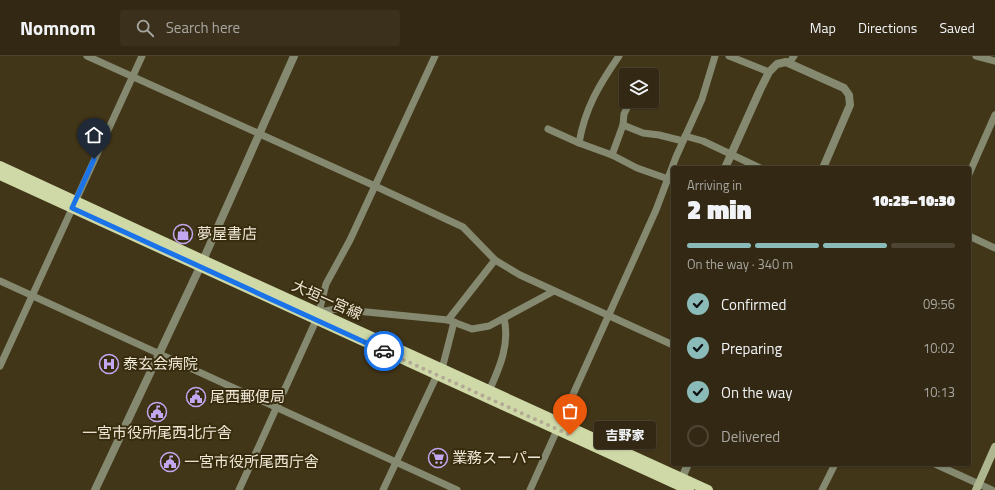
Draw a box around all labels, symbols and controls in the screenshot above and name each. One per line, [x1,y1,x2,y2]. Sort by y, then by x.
search box [120,10,400,46]
text: Nomnom [20,13,96,42]
text: Search here [166,16,240,39]
icon: search [134,17,156,39]
text: Map [810,17,836,38]
text: Directions [858,17,917,38]
text: Saved [939,17,975,38]
map controls [619,68,659,108]
button: layers [619,68,659,108]
pin [77,118,111,159]
icon: home [83,124,105,146]
text: Arriving in [687,175,742,195]
text: 10:25–10:30 [872,189,955,212]
text: 2 min [687,190,752,229]
place label: 夢屋書店 [197,222,257,245]
shop icon: 夢屋書店 [172,223,194,245]
text: On the way · 340 m [687,254,793,274]
street label: 大垣一宮線 [288,274,366,325]
icon: check [687,293,709,315]
text: Confirmed [721,293,786,316]
text: 09:56 [923,294,955,314]
courier [364,331,404,371]
icon: check [687,337,709,359]
text: Preparing [721,337,782,360]
text: 10:02 [923,338,955,358]
icon: car [373,340,395,362]
place label: 泰玄会病院 [123,352,198,375]
hospital icon: 泰玄会病院 [98,353,120,375]
icon: check [687,381,709,403]
text: On the way [721,381,793,404]
text: 10:13 [923,382,955,402]
place label: 尾西郵便局 [210,385,285,408]
public building icon: 尾西郵便局 [185,386,207,408]
pin [553,394,587,435]
icon: bag [559,400,581,422]
public building icon: 一宮市役所尾西北庁舎 [146,401,168,423]
place label: 一宮市役所尾西北庁舎 [82,421,232,444]
callout: 吉野家 [594,421,656,449]
text: 吉野家 [605,425,645,445]
text: Delivered [721,425,780,448]
place label: 業務スーパー [452,446,542,469]
supermarket icon: 業務スーパー [427,447,449,469]
place label: 一宮市役所尾西庁舎 [184,450,319,473]
public building icon: 一宮市役所尾西庁舎 [159,451,181,473]

